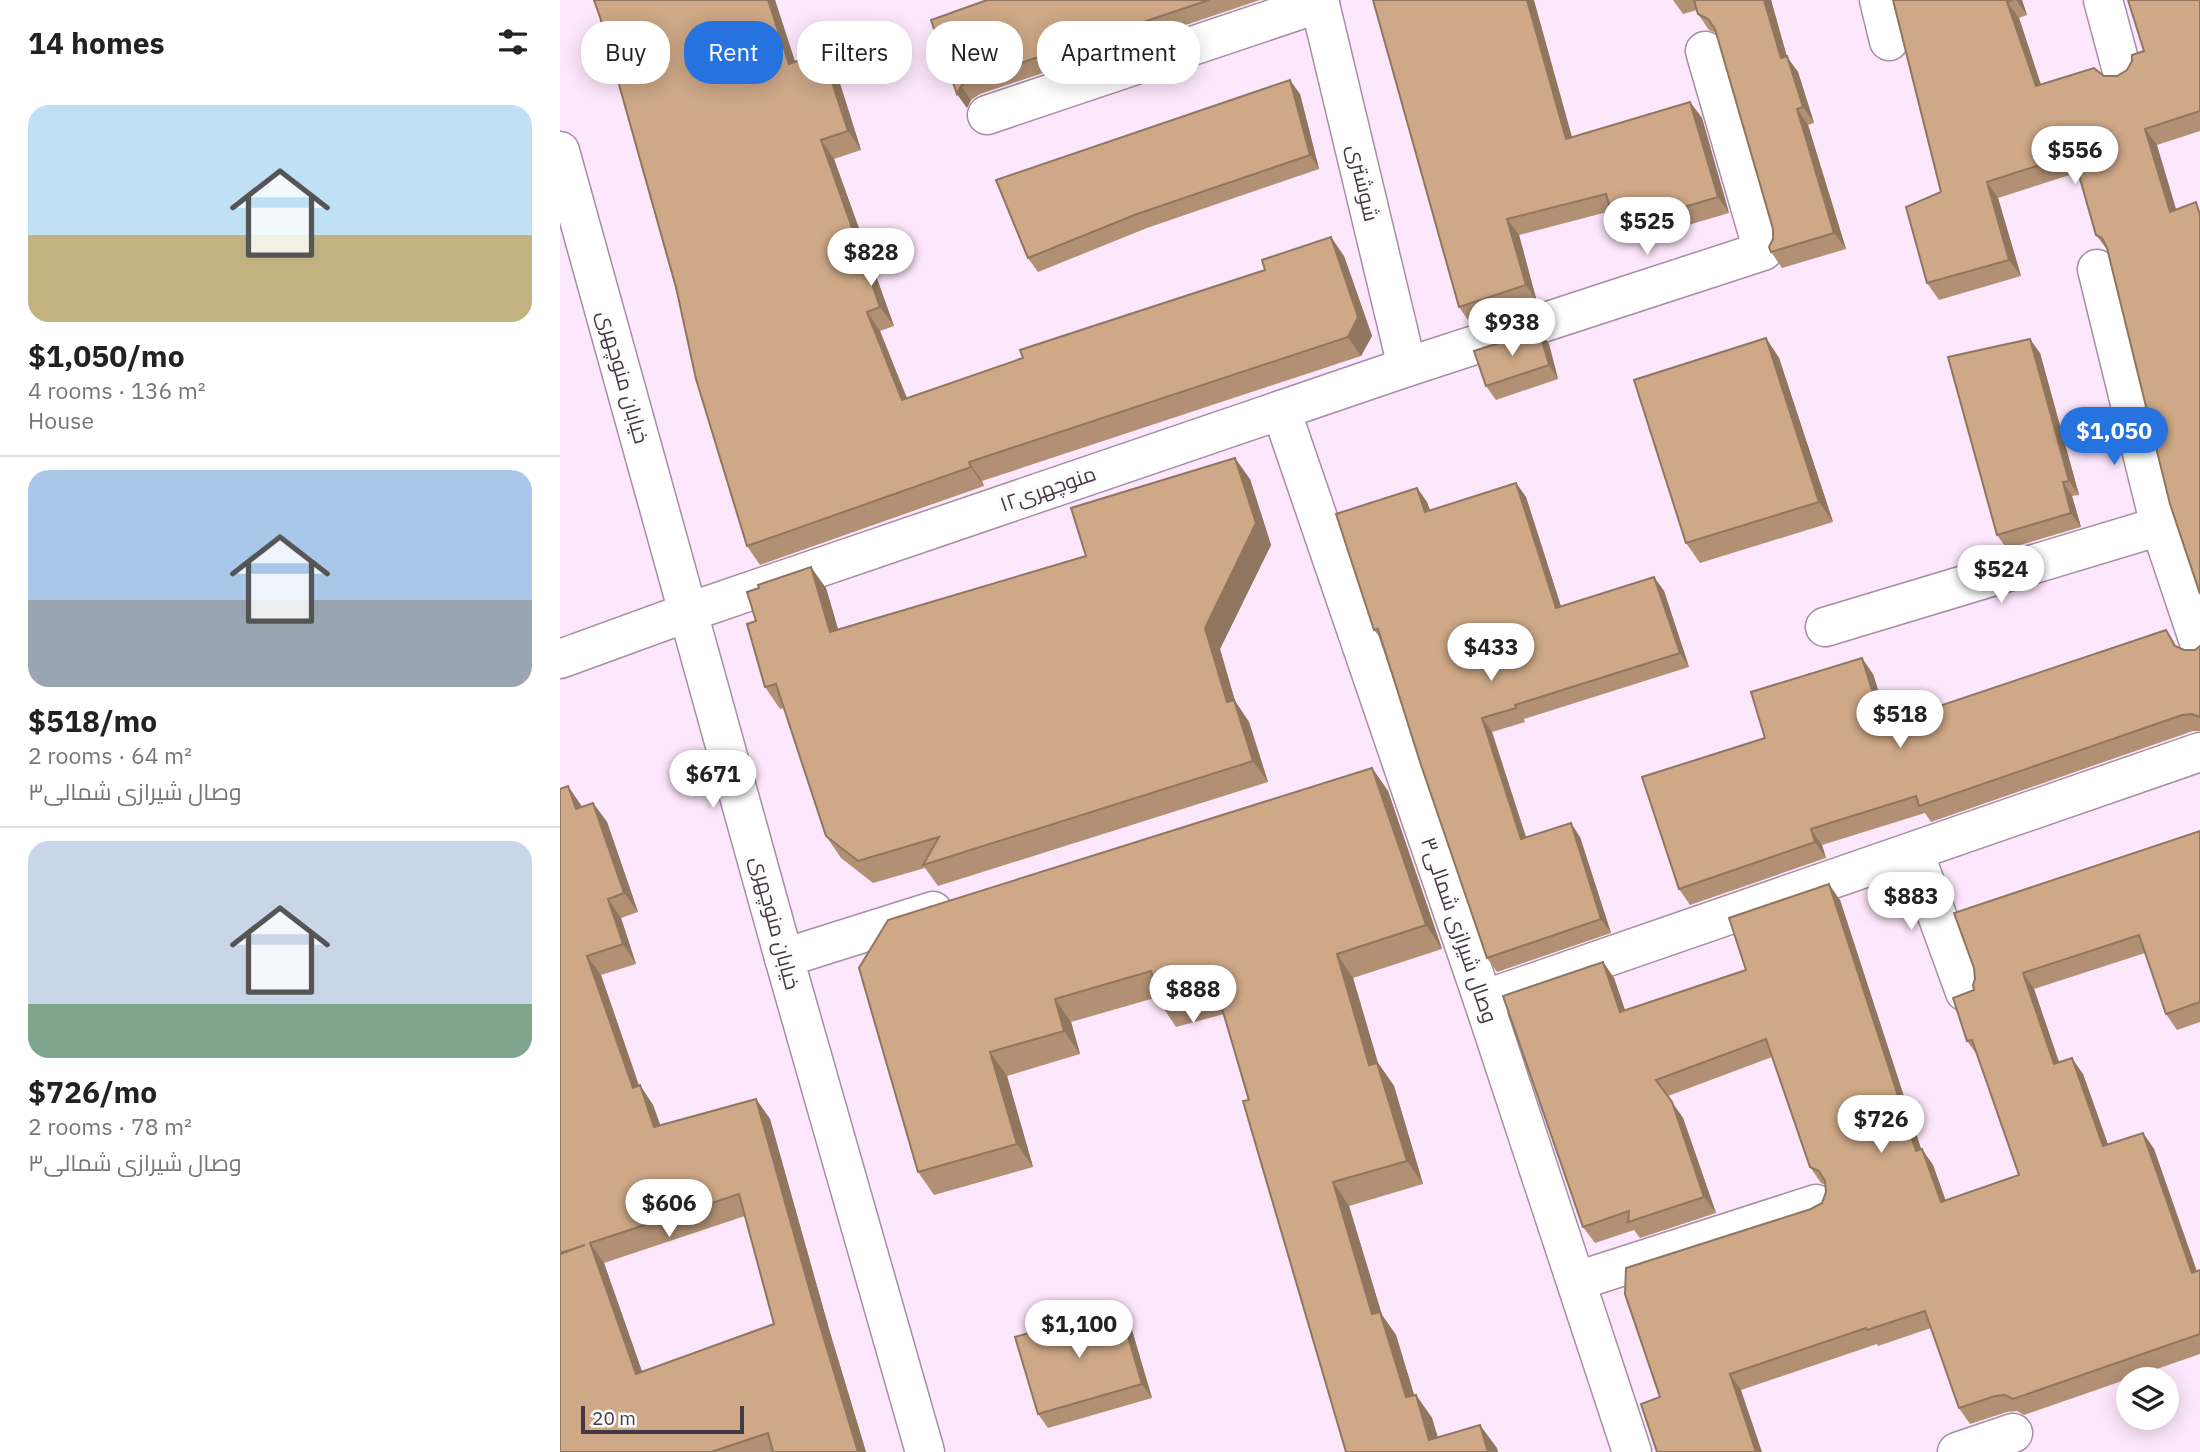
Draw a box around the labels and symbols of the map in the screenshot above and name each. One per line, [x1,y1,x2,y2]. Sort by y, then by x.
pin: $556 [2034,127,2116,186]
street label: شوشتری [1342,142,1386,224]
pin: $525 [1606,198,1688,257]
pin: $828 [830,229,912,288]
pin: $938 [1471,298,1553,358]
street label: خیابان منوچهری [591,307,656,447]
pin: $1,050 [2057,407,2171,467]
street label: منوچهری۱۲ [996,459,1100,519]
pin: $524 [1960,546,2042,605]
pin: $433 [1450,624,1532,683]
pin: $518 [1859,690,1941,750]
pin: $671 [672,750,754,810]
street label: وصال شیرازی شمالی۳ [1415,833,1505,1026]
street label: خیابان منوچهری [744,853,807,993]
pin: $883 [1870,872,1952,932]
pin: $888 [1152,965,1234,1025]
pin: $726 [1840,1096,1922,1155]
pin: $606 [628,1180,710,1239]
pin: $1,100 [1022,1300,1136,1360]
scale bar [581,1403,744,1435]

